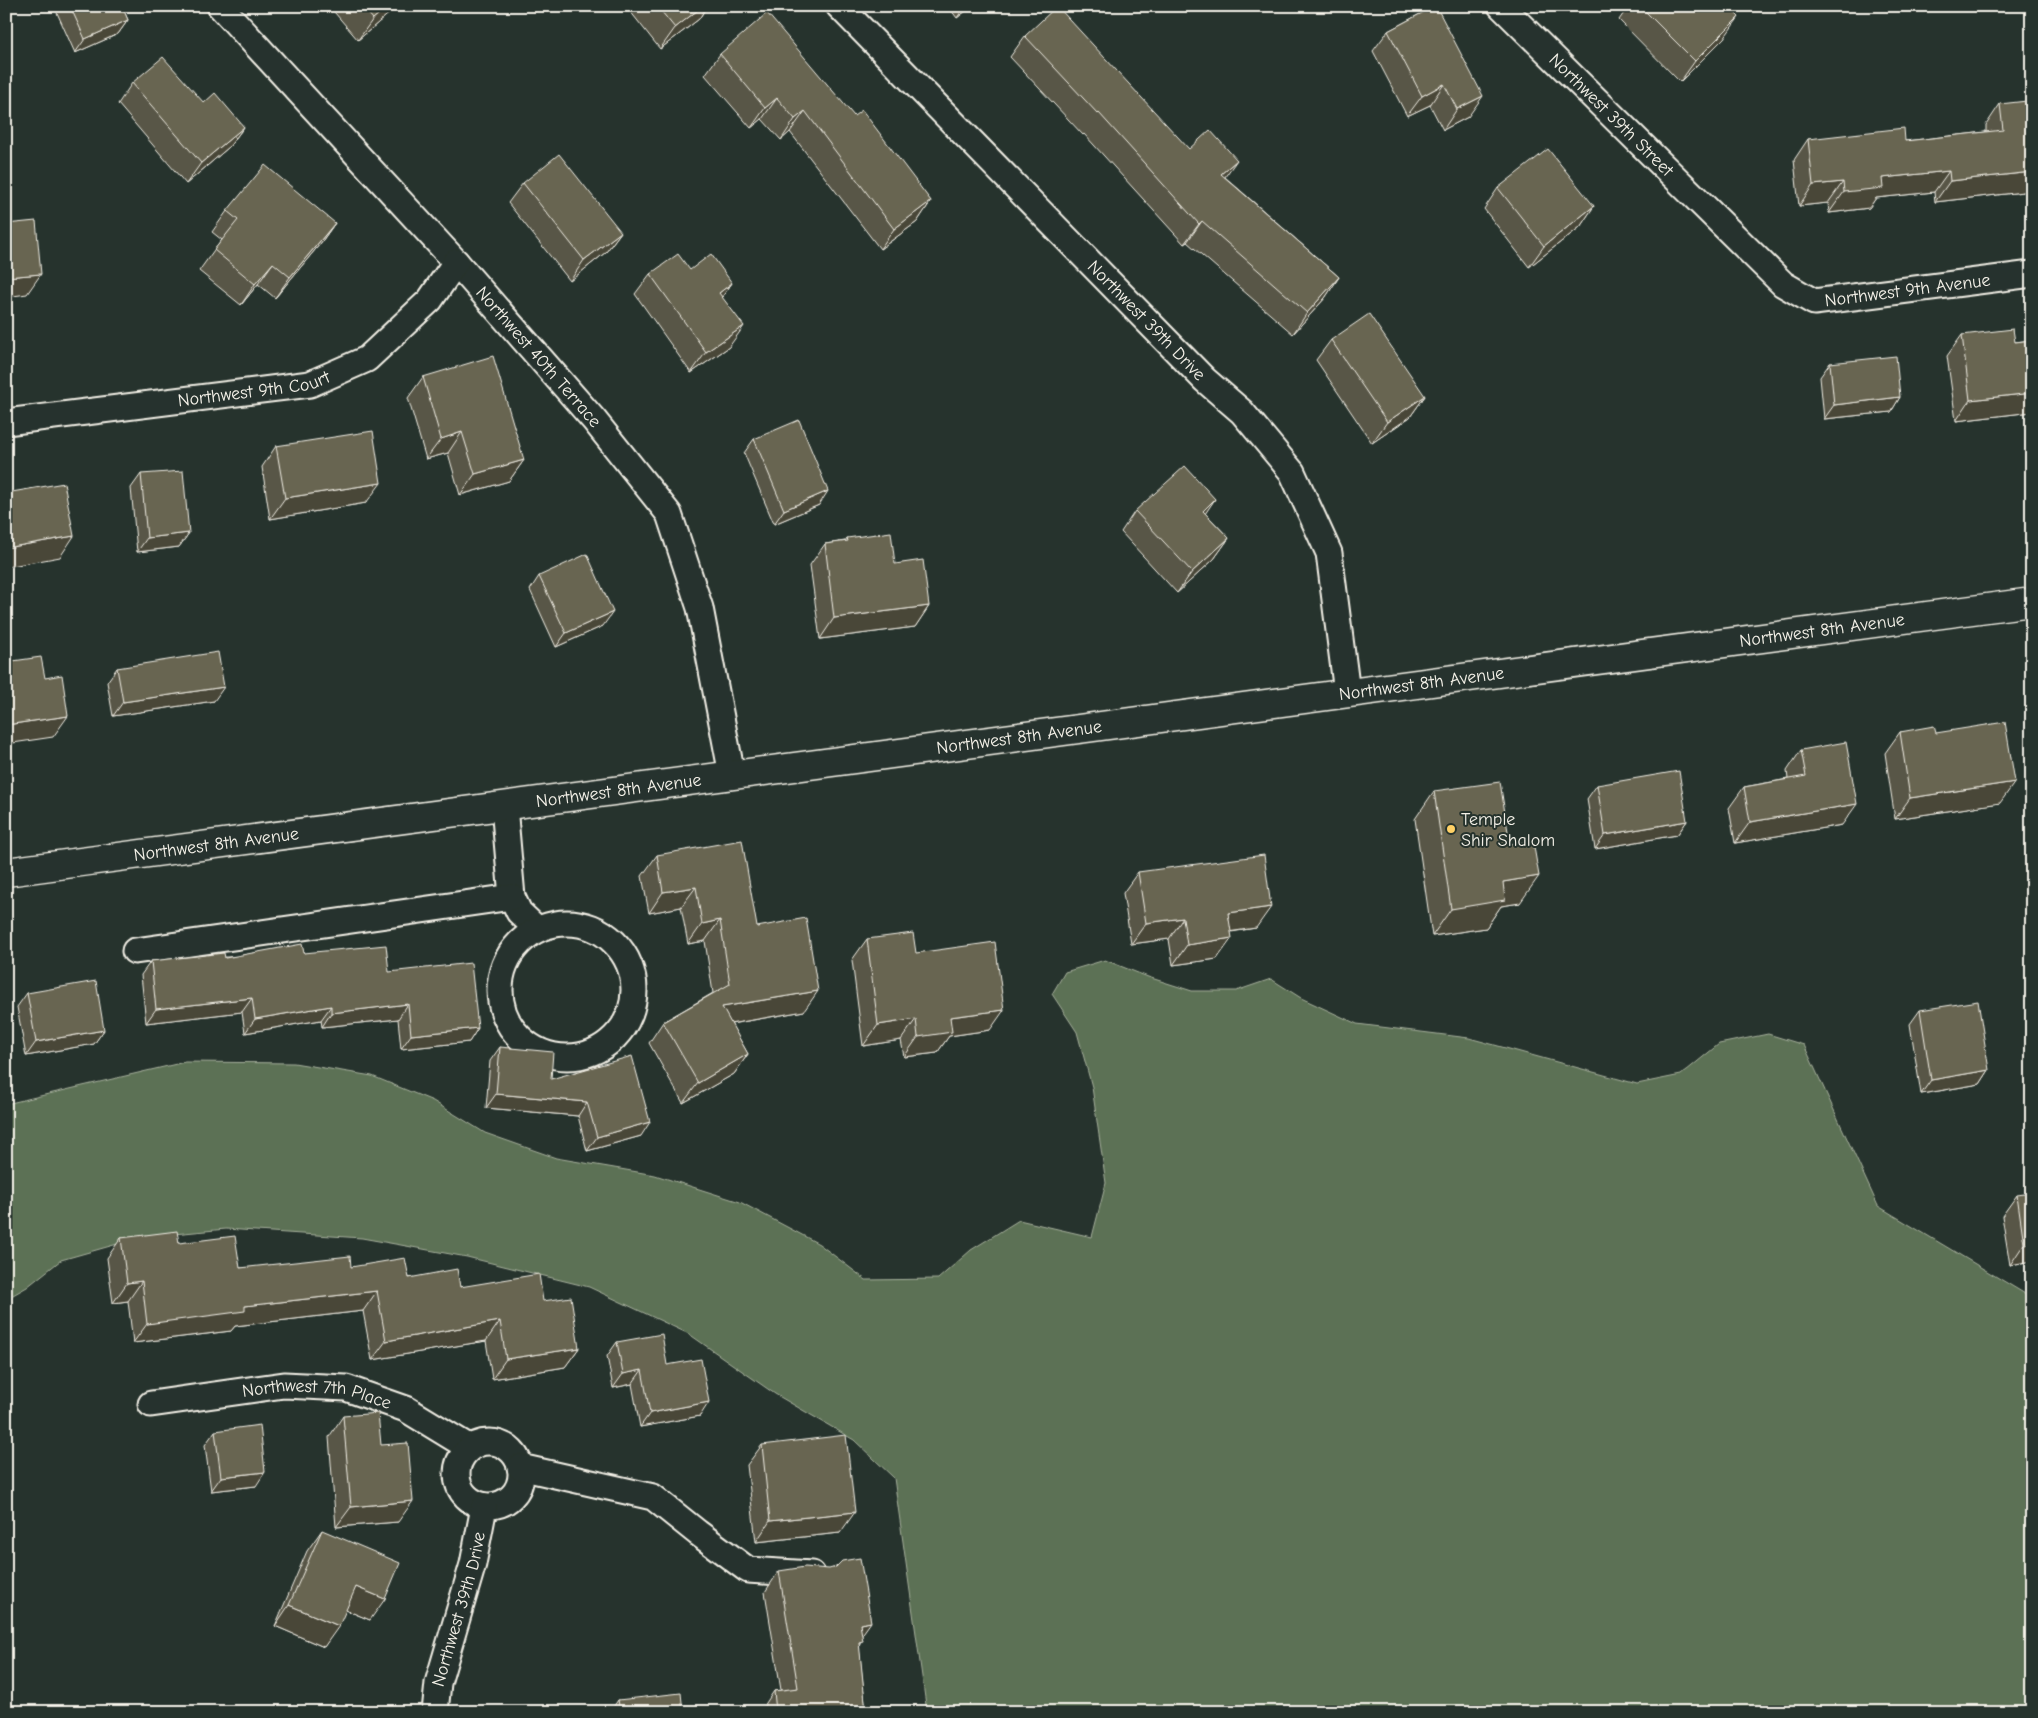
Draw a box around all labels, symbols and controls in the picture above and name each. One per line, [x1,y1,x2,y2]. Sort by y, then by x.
street label: Northwest 39th Street [1545,49,1679,181]
street label: Northwest 39th Drive [1083,256,1210,385]
street label: Northwest 9th Avenue [1823,269,1991,311]
street label: Northwest 40th Terrace [472,282,606,431]
street label: Northwest 9th Court [176,366,334,411]
street label: Northwest 8th Avenue [1738,609,1906,651]
street label: Northwest 8th Avenue [1338,662,1505,705]
street label: Northwest 8th Avenue [935,716,1103,758]
street label: Northwest 8th Avenue [535,769,702,812]
place label: Temple Shir Shalom [1461,809,1555,851]
street label: Northwest 8th Avenue [132,823,300,865]
marker: Temple Shir Shalom [1445,823,1457,835]
street label: Northwest 7th Place [241,1374,394,1414]
street label: Northwest 39th Drive [427,1530,490,1689]

